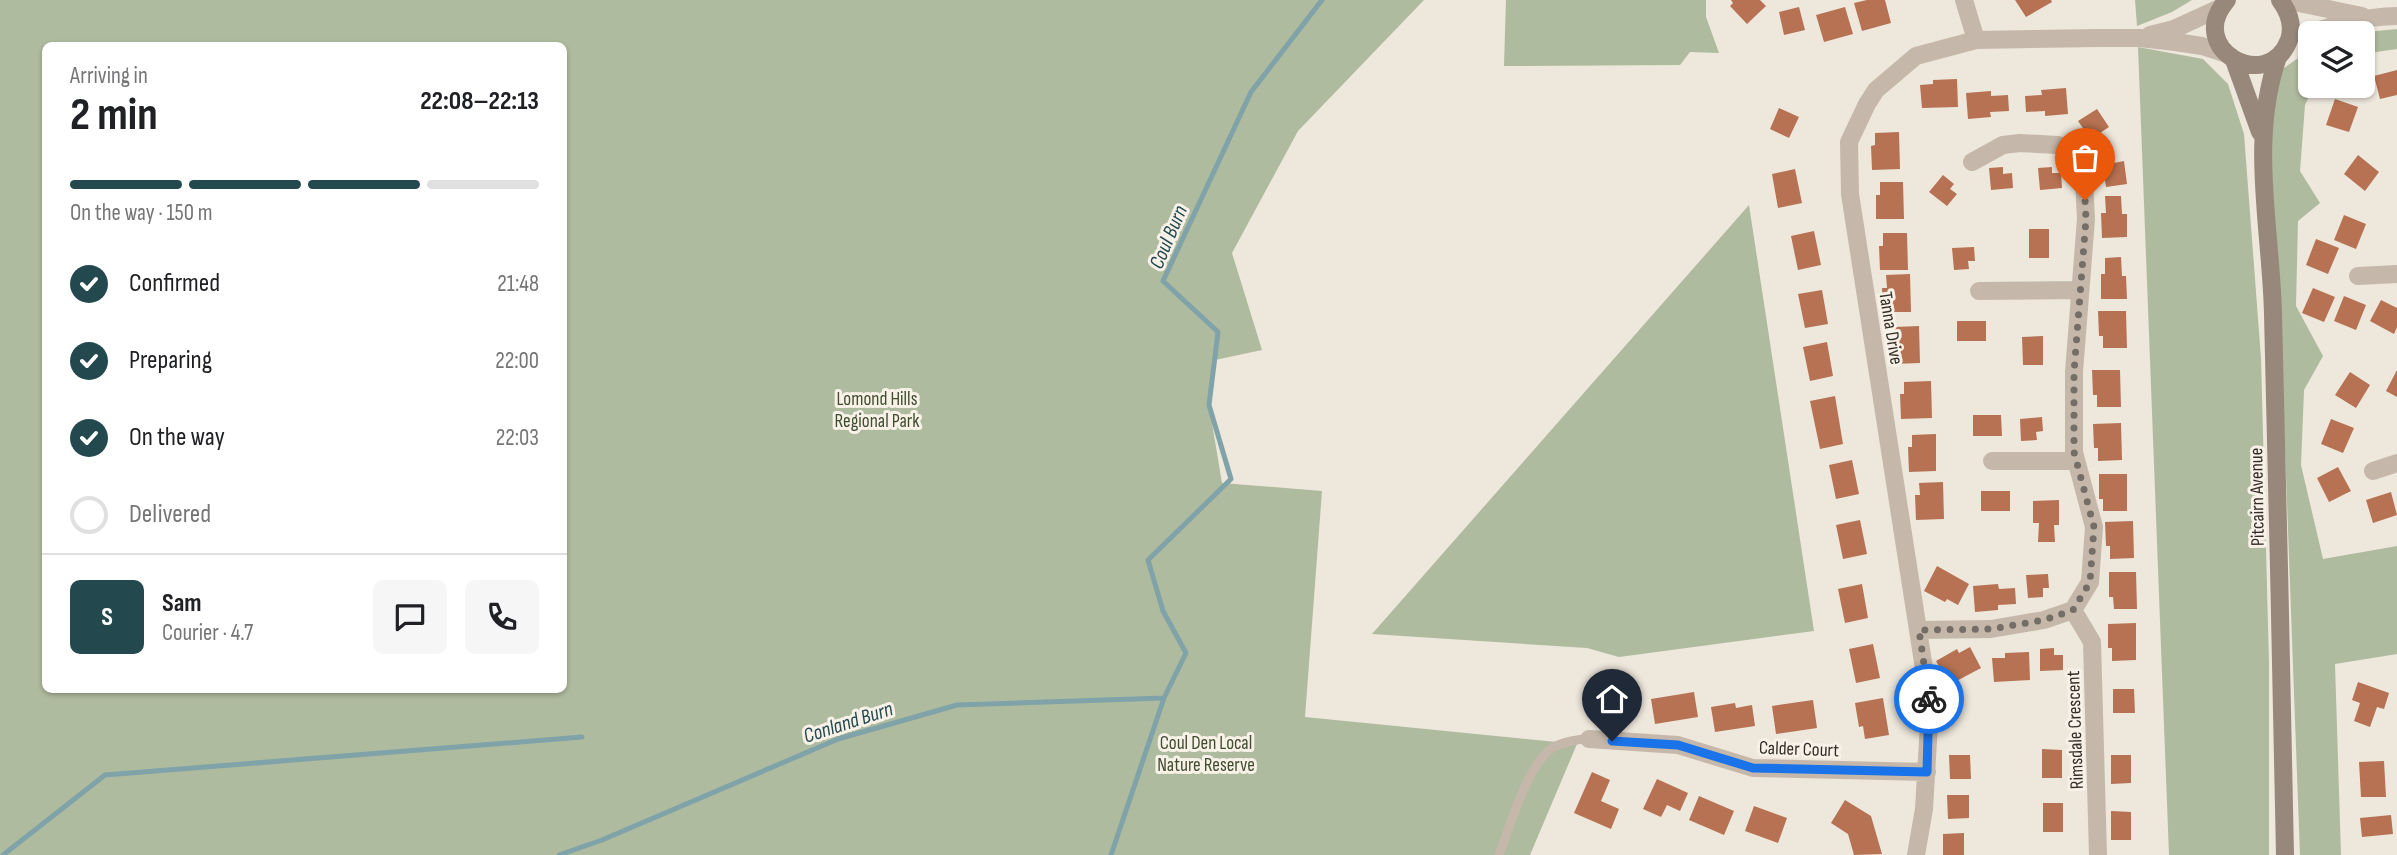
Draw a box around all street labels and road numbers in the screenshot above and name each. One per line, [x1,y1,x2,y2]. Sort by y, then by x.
street label: Tanna Drive [1873,290,1908,366]
street label: Pitcairn Avenue [2245,448,2270,546]
street label: Rimsdale Crescent [2062,670,2089,790]
street label: Calder Court [1759,737,1840,762]

